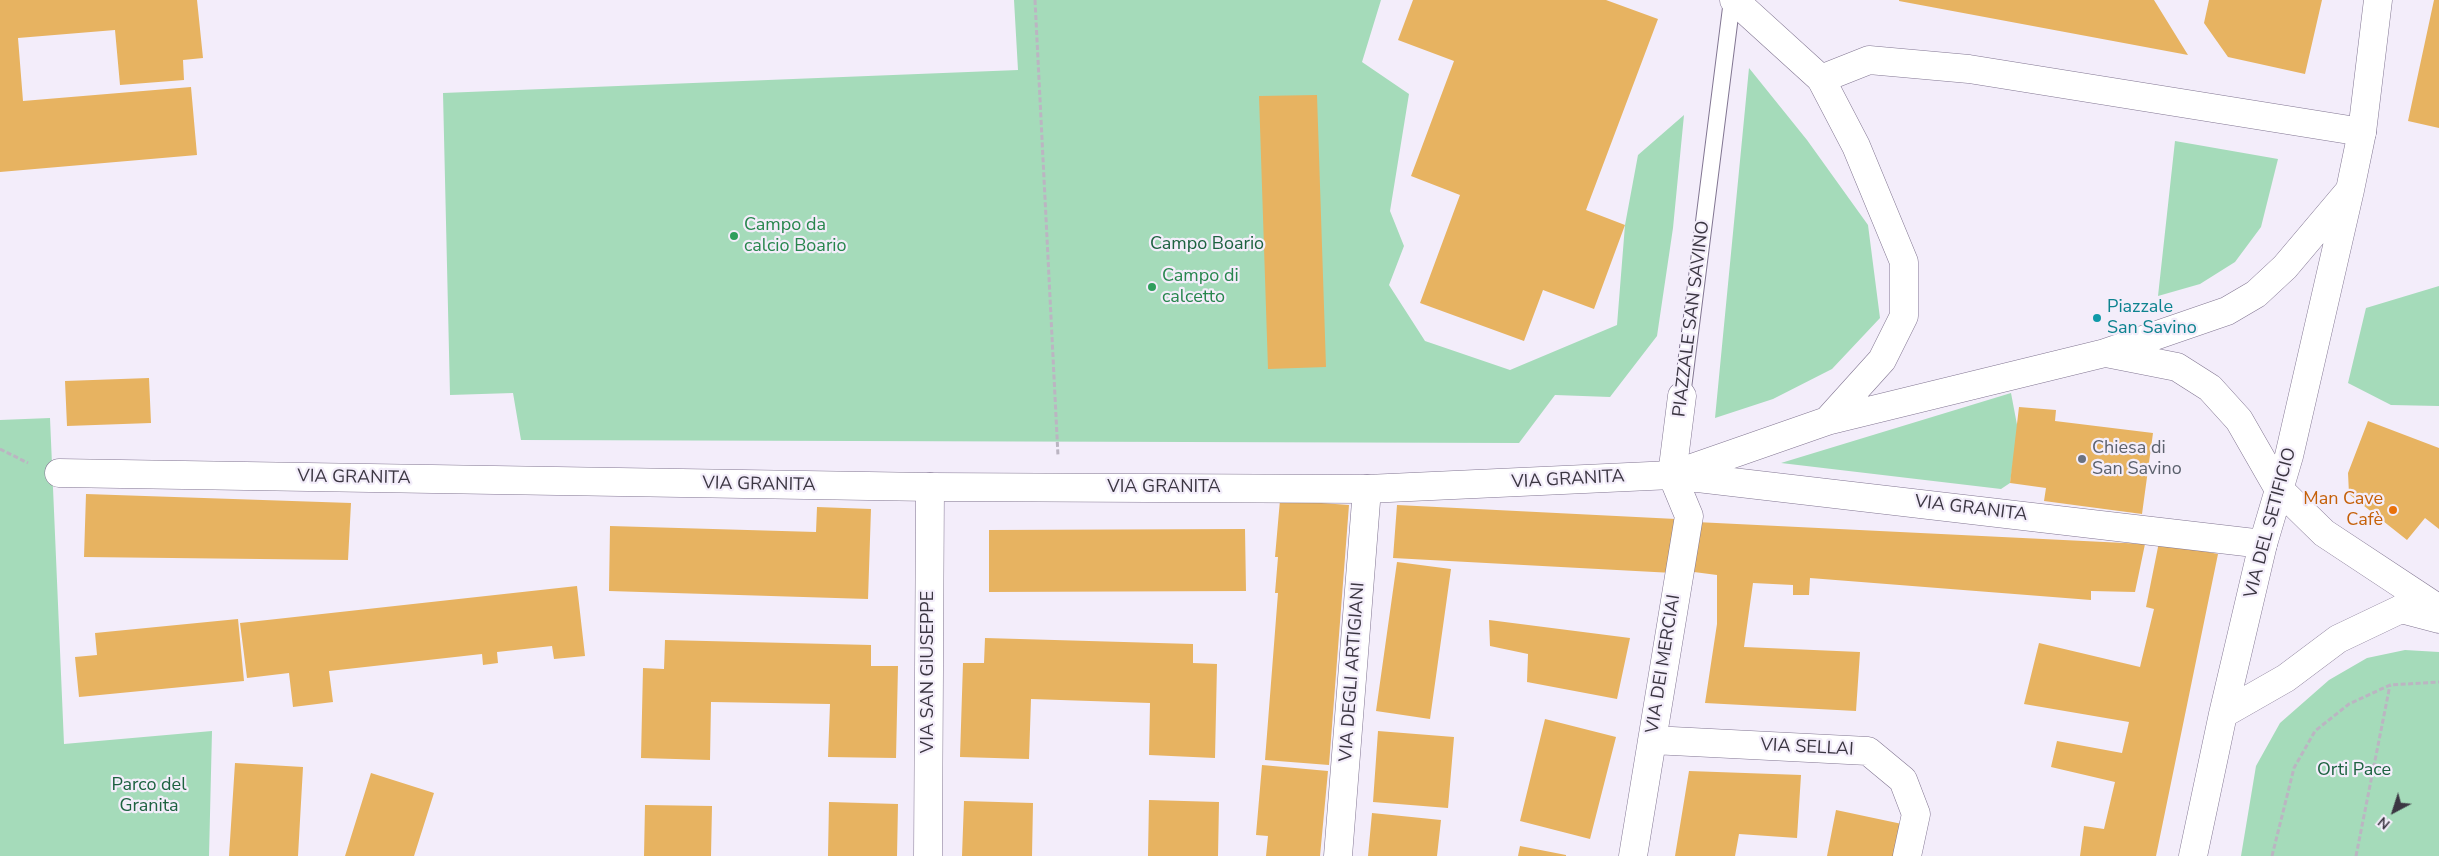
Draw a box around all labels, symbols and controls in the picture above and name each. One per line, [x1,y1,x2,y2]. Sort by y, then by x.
place label: Campo da calcio Boario [744,215,847,258]
street label: PIAZZALE SAN SAVINO [1669,220,1715,418]
marker: Campo da calcio Boario [728,230,740,242]
park label: Campo Boario [1150,234,1264,256]
place label: Campo di calcetto [1162,266,1239,308]
marker: Campo di calcetto [1146,281,1158,293]
place label: Piazzale San Savino [2107,297,2197,340]
marker: Piazzale San Savino [2091,312,2103,324]
place label: Chiesa di San Savino [2092,438,2182,480]
street label: VIA DEL SETIFICIO [2241,445,2301,601]
marker: Chiesa di San Savino [2076,453,2088,465]
street label: VIA GRANITA [297,466,411,490]
street label: VIA GRANITA [1511,466,1625,494]
street label: VIA GRANITA [702,473,816,497]
street label: VIA GRANITA [1107,477,1221,499]
place label: Man Cave Cafè [2303,489,2383,532]
street label: VIA GRANITA [1913,491,2029,527]
marker: Man Cave Cafè [2387,504,2399,516]
street label: VIA DEGLI ARTIGIANI [1336,582,1370,762]
street label: VIA SAN GIUSEPPE [918,591,940,753]
street label: VIA DEI MERCIAI [1642,593,1686,735]
street label: VIA SELLAI [1760,735,1854,761]
park label: Orti Pace [2317,760,2391,782]
park label: Parco del Granita [111,775,187,818]
north arrow [2369,786,2419,836]
text: N [2374,812,2394,834]

